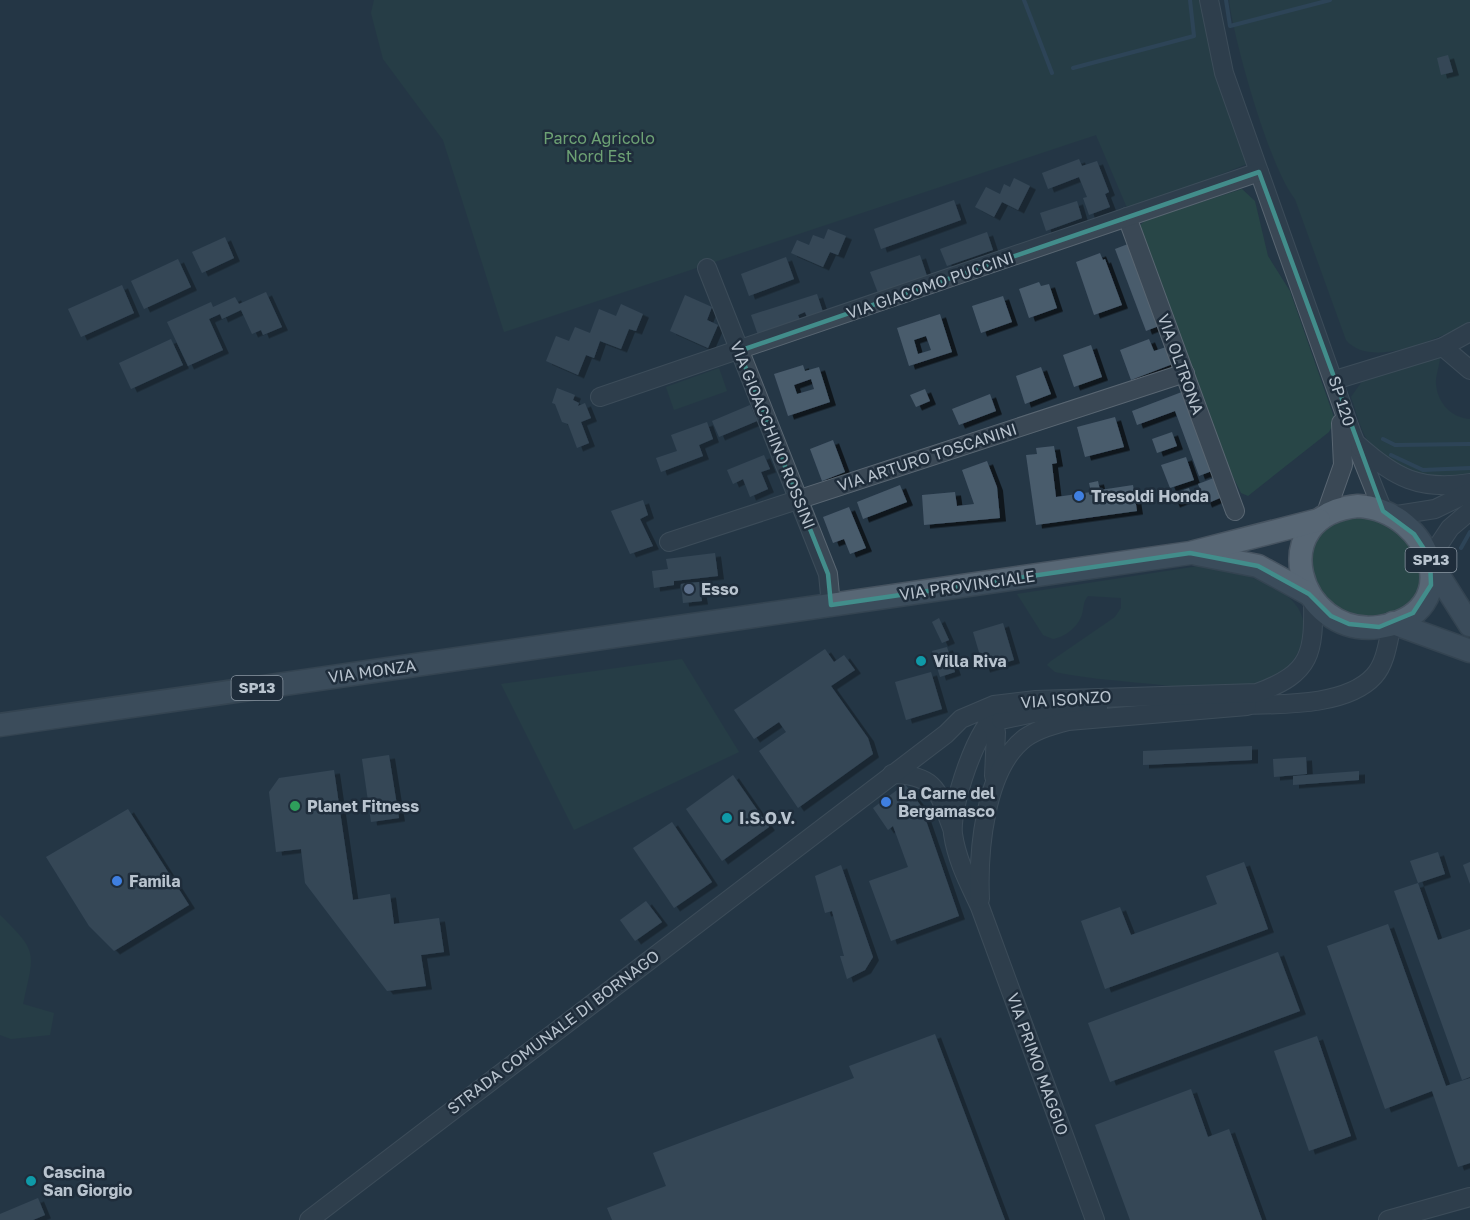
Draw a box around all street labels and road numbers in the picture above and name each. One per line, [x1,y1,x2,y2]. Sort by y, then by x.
street label: VIA GIACOMO PUCCINI [844,247,1016,323]
street label: VIA OLTRONA [1154,311,1209,417]
street label: VIA GIOACCHINO ROSSINI [726,338,820,532]
street label: SP 120 [1325,373,1359,429]
street label: VIA ARTURO TOSCANINI [835,419,1019,495]
road number: SP13 [1406,548,1456,572]
street label: VIA PROVINCIALE [898,566,1036,604]
street label: VIA MONZA [327,655,418,687]
road number: SP13 [232,676,282,700]
street label: VIA ISONZO [1020,686,1112,712]
street label: STRADA COMUNALE DI BORNAGO [443,946,663,1118]
street label: VIA PRIMO MAGGIO [1003,990,1073,1138]

